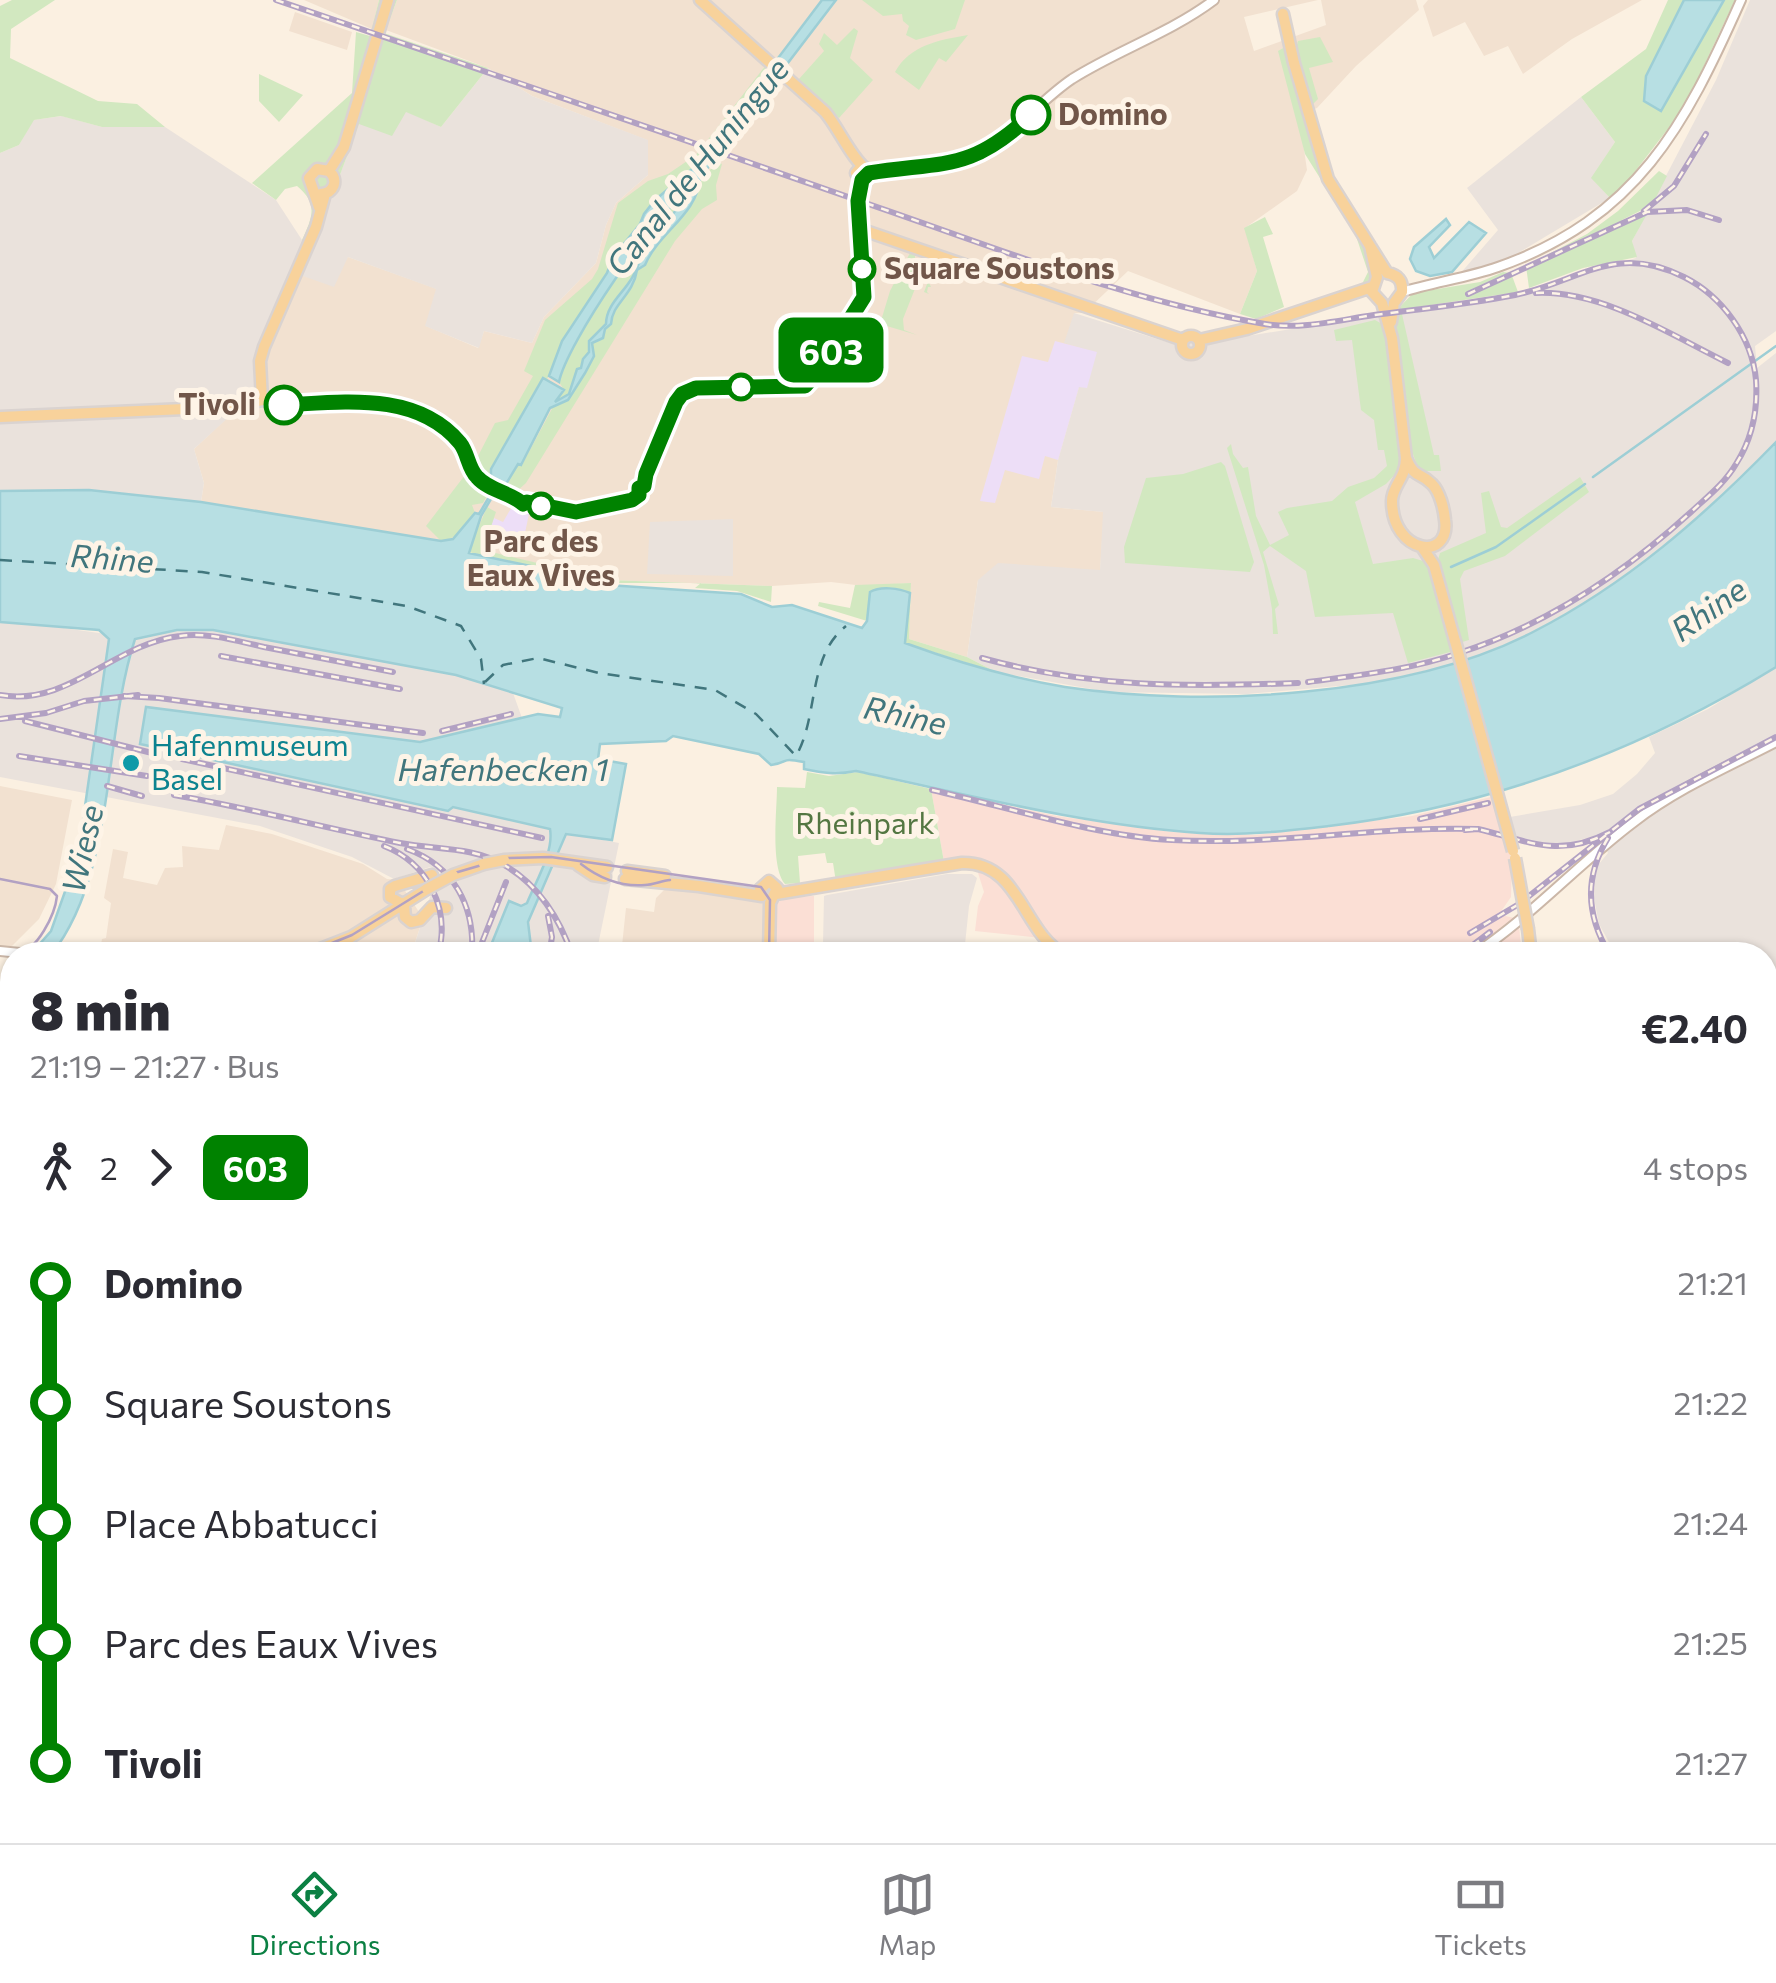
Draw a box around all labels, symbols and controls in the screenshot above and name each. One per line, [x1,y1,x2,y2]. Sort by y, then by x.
water label: Canal de Huningue [596,49,796,283]
place label: Domino [1058,94,1168,131]
marker: Domino [1012,96,1050,134]
place label: Square Soustons [884,248,1115,285]
marker: Square Soustons [849,256,875,282]
line badge: 603 [774,318,888,382]
text: 603 [798,329,864,372]
unlabelled marker [728,374,754,400]
place label: Tivoli [178,384,256,421]
marker: Tivoli [265,386,303,424]
marker: Parc des Eaux Vives [528,493,554,519]
place label: Parc des Eaux Vives [467,521,615,592]
water label: Rhine [69,534,155,580]
water label: Rhine [1662,568,1754,649]
water label: Rhine [861,686,950,742]
place label: Hafenmuseum Basel [151,725,349,796]
water label: Hafenbecken 1 [397,748,609,788]
marker: Hafenmuseum Basel [120,752,142,774]
water label: Wiese [52,800,111,896]
park label: Rheinpark [795,803,935,840]
text: 8 min [30,974,171,1041]
text: €2.40 [1641,1004,1748,1051]
text: 21:19 – 21:27 · Bus [30,1045,280,1085]
icon: walk [30,1140,85,1195]
icon: forward [133,1140,188,1195]
text: 603 [223,1146,288,1189]
text: 2 [100,1147,118,1187]
text: 4 stops [1643,1147,1748,1187]
text: Domino [104,1259,243,1306]
text: 21:21 [1678,1262,1748,1302]
text: Square Soustons [104,1379,392,1426]
text: 21:22 [1674,1382,1748,1422]
text: Place Abbatucci [104,1499,379,1546]
text: 21:24 [1673,1502,1748,1542]
text: Parc des Eaux Vives [104,1619,438,1666]
text: 21:25 [1673,1622,1748,1662]
text: Tivoli [104,1739,203,1786]
text: 21:27 [1674,1742,1748,1782]
tab: Directions [249,1867,380,1961]
tab: Map [879,1867,936,1961]
tab: Tickets [1435,1867,1527,1961]

